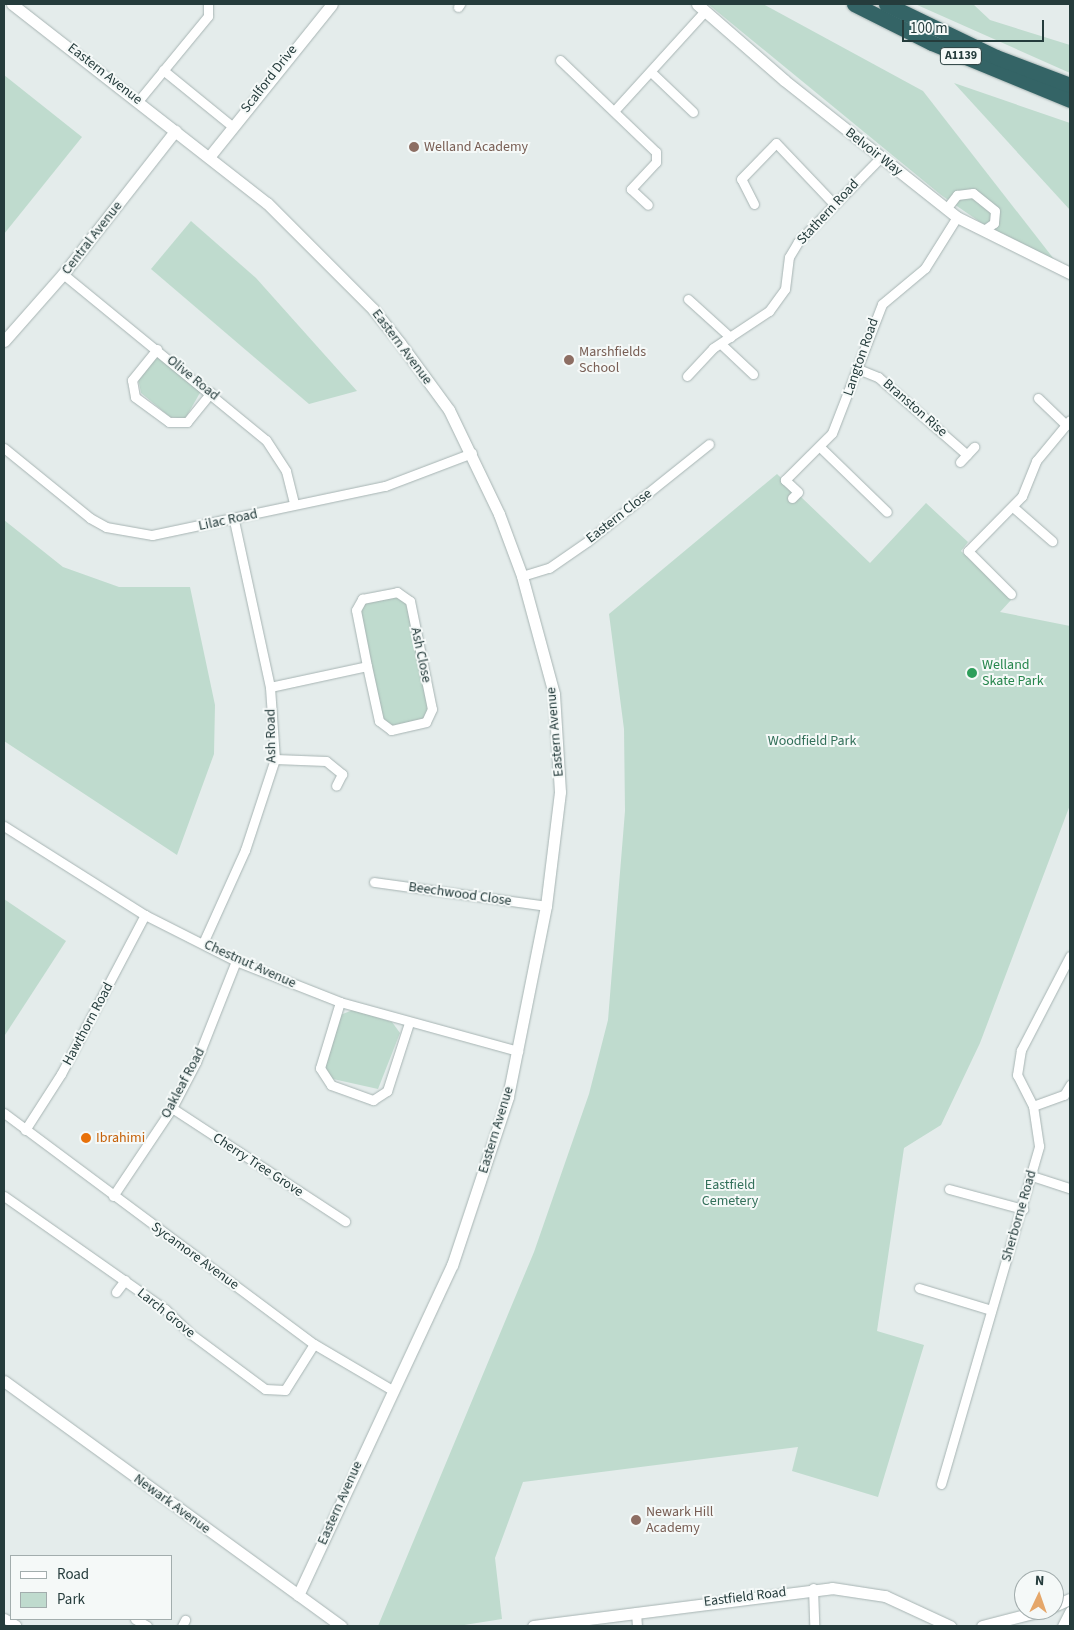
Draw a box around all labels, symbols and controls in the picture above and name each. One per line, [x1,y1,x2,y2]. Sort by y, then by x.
scale bar [904,10,1046,42]
text: 100 m [910,18,948,39]
street label: Eastern Avenue [64,40,146,108]
street label: Scalford Drive [237,42,301,116]
road number: A1139 [940,46,982,66]
street label: Belvoir Way [842,124,906,180]
place label: Welland Academy [424,139,528,155]
marker: Welland Academy [408,141,420,153]
street label: Stathern Road [794,176,862,248]
street label: Central Avenue [58,198,126,278]
street label: Eastern Avenue [368,306,436,388]
street label: Langton Road [840,316,882,398]
place label: Marshfields School [579,344,646,377]
street label: Olive Road [163,352,223,404]
marker: Marshfields School [563,354,575,366]
street label: Branston Rise [879,375,951,441]
street label: Eastern Close [583,485,655,547]
street label: Lilac Road [197,506,259,534]
street label: Ash Close [407,626,435,684]
place label: Welland Skate Park [982,657,1044,690]
marker: Welland Skate Park [966,667,978,679]
street label: Eastern Avenue [543,686,567,778]
street label: Ash Road [262,709,280,763]
park label: Woodfield Park [768,733,856,749]
street label: Beechwood Close [407,878,513,910]
street label: Chestnut Avenue [201,936,299,992]
street label: Hawthorn Road [59,980,117,1068]
street label: Oakleaf Road [157,1045,209,1121]
street label: Eastern Avenue [475,1085,517,1175]
street label: Cherry Tree Grove [210,1129,306,1201]
place label: Ibrahimi [96,1130,145,1146]
marker: Ibrahimi [80,1132,92,1144]
street label: Sherborne Road [998,1168,1040,1264]
park label: Eastfield Cemetery [702,1177,758,1210]
street label: Sycamore Avenue [148,1219,242,1293]
street label: Larch Grove [134,1285,198,1341]
street label: Eastern Avenue [314,1458,366,1548]
street label: Newark Avenue [130,1471,214,1537]
place label: Newark Hill Academy [646,1504,713,1536]
marker: Newark Hill Academy [630,1514,642,1526]
legend [10,1555,172,1620]
text: Road [57,1564,89,1585]
north arrow [1014,1570,1064,1620]
text: N [1035,1571,1045,1591]
street label: Eastfield Road [703,1584,787,1610]
text: Park [57,1589,85,1610]

